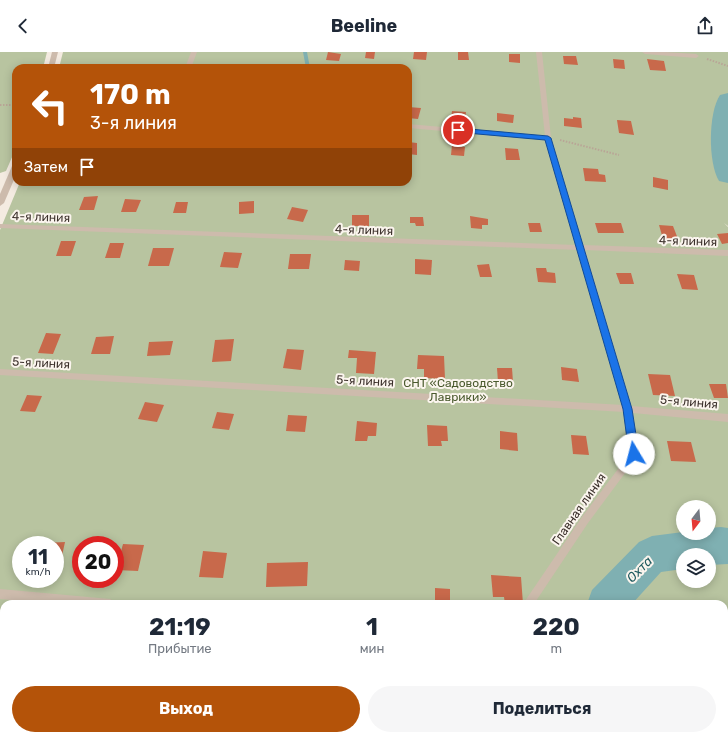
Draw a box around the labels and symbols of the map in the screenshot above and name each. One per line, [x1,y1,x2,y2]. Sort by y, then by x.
pin [441,113,475,147]
street label: 4-я линия [12,209,70,225]
street label: 4-я линия [335,222,393,238]
street label: 4-я линия [659,233,717,249]
street label: 5-я линия [12,354,70,372]
street label: 5-я линия [336,372,394,390]
park label: СНТ «Садоводство Лаврики» [403,376,513,404]
street label: 5-я линия [660,393,718,411]
position arrow [613,433,655,475]
street label: Главная линия [549,471,609,547]
north arrow [676,500,716,540]
speed limit sign: 20 [72,536,124,588]
water label: Охта [623,553,656,585]

